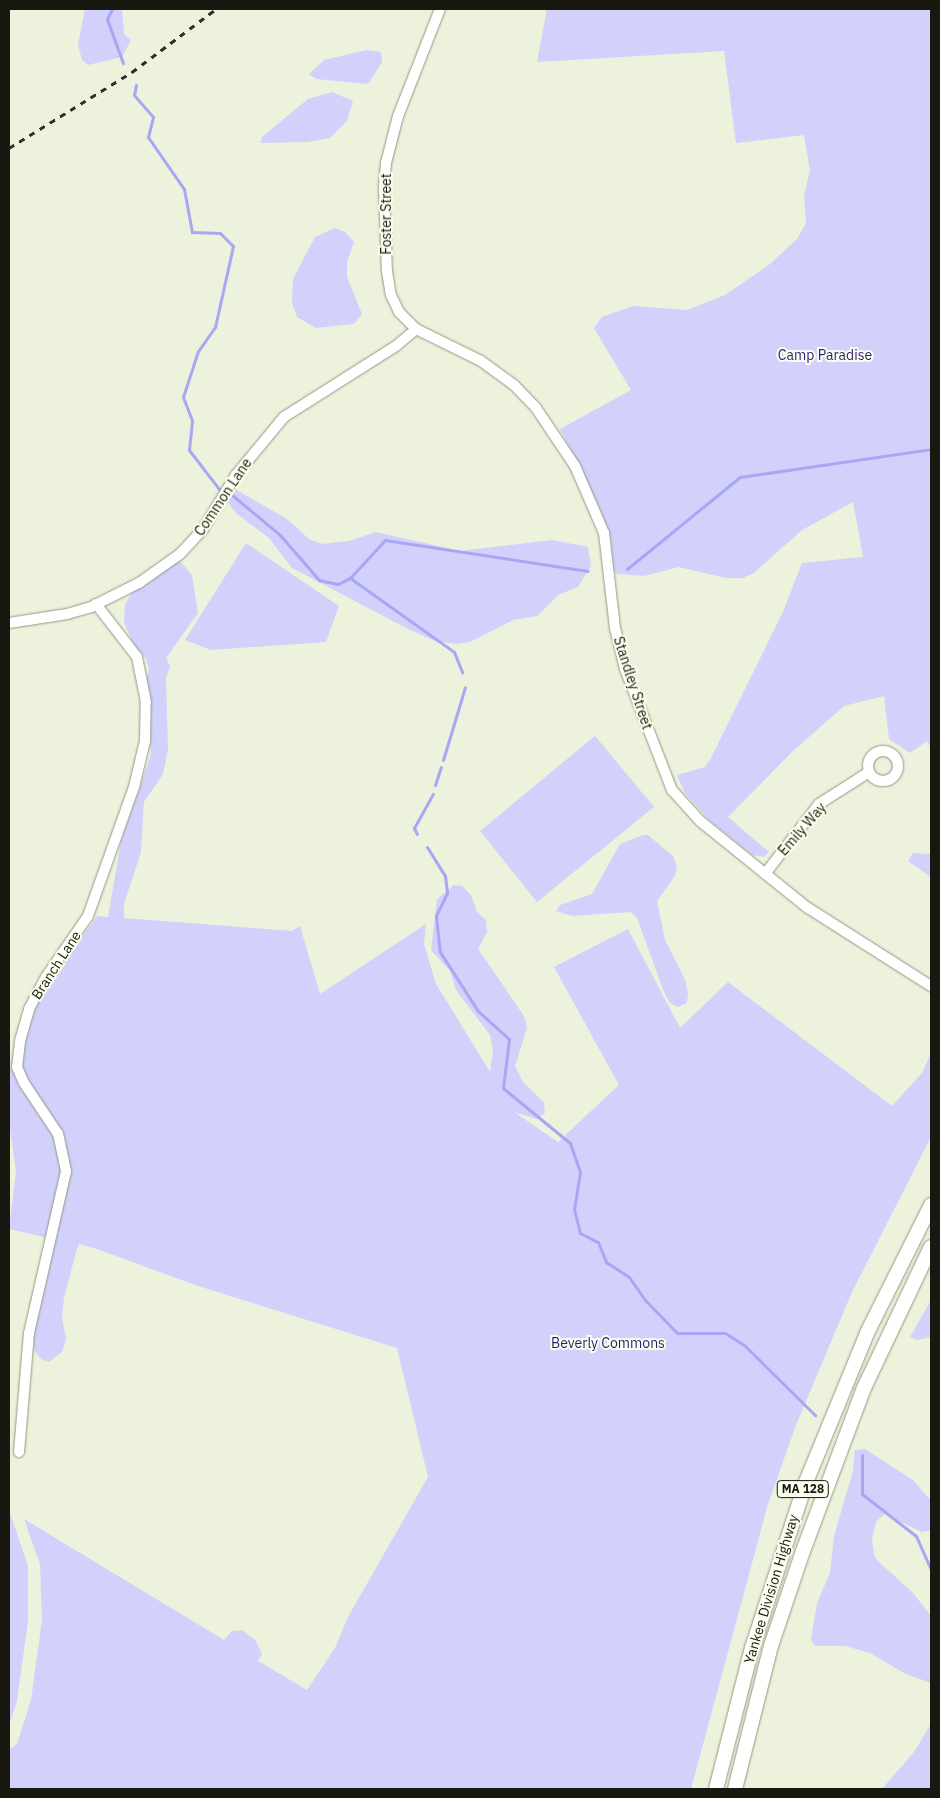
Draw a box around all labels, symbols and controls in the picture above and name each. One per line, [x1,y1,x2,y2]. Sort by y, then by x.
street label: Foster Street [378,173,394,255]
park label: Camp Paradise [778,347,872,363]
street label: Common Lane [191,455,255,539]
street label: Standley Street [610,634,656,732]
street label: Emily Way [774,799,830,859]
street label: Branch Lane [28,928,84,1002]
park label: Beverly Commons [551,1335,665,1351]
road number: MA 128 [777,1480,829,1498]
street label: Yankee Division Highway [740,1512,802,1666]

